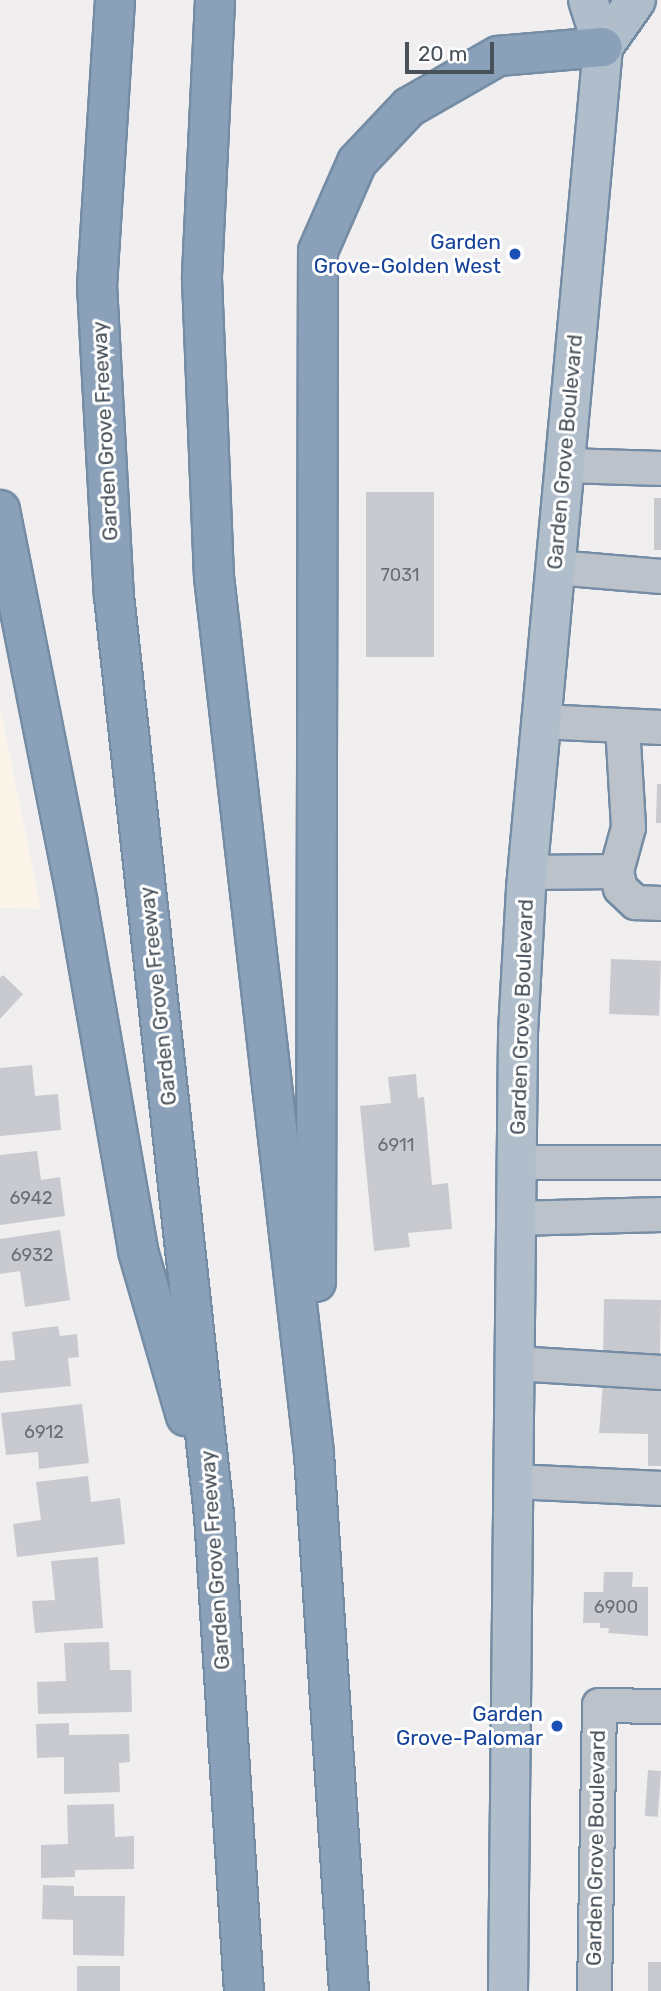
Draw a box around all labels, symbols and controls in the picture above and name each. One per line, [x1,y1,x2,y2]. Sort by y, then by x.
scale bar [409,28,498,72]
text: 20 m [418,41,467,66]
place label: Garden Grove-Golden West [313,229,501,279]
marker: Garden Grove-Golden West [507,246,523,262]
street label: Garden Grove Freeway [87,320,123,542]
street label: Garden Grove Boulevard [542,333,588,571]
house number: 7031 [381,564,419,586]
street label: Garden Grove Freeway [134,885,182,1107]
street label: Garden Grove Boulevard [505,899,539,1135]
house number: 6911 [378,1134,414,1156]
house number: 6942 [9,1187,53,1209]
house number: 6932 [11,1244,53,1266]
house number: 6912 [24,1421,64,1443]
street label: Garden Grove Freeway [195,1449,235,1671]
house number: 6900 [594,1596,638,1618]
place label: Garden Grove-Palomar [396,1701,543,1751]
marker: Garden Grove-Palomar [549,1718,565,1734]
street label: Garden Grove Boulevard [581,1730,611,1966]

